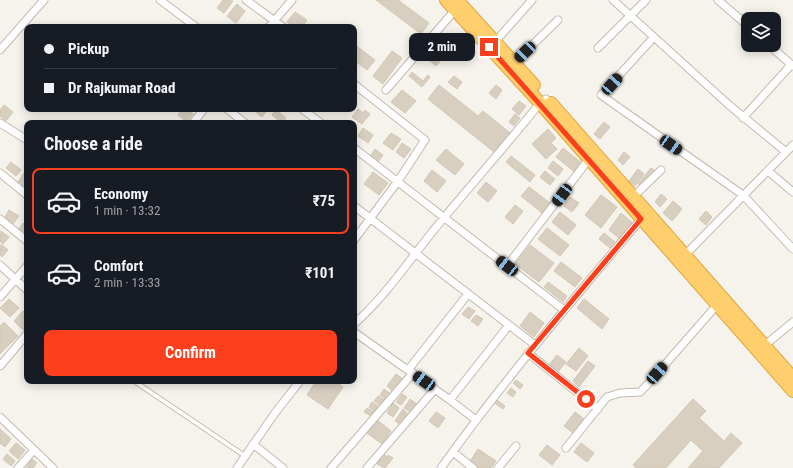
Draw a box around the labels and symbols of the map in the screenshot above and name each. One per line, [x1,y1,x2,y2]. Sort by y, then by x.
callout: 2 min [409,33,475,61]
route end [480,38,498,56]
car [512,39,538,65]
car [600,71,624,97]
car [658,133,684,157]
car [550,182,574,208]
car [494,254,520,278]
car [645,360,669,386]
car [411,369,437,393]
route start [577,390,595,408]

